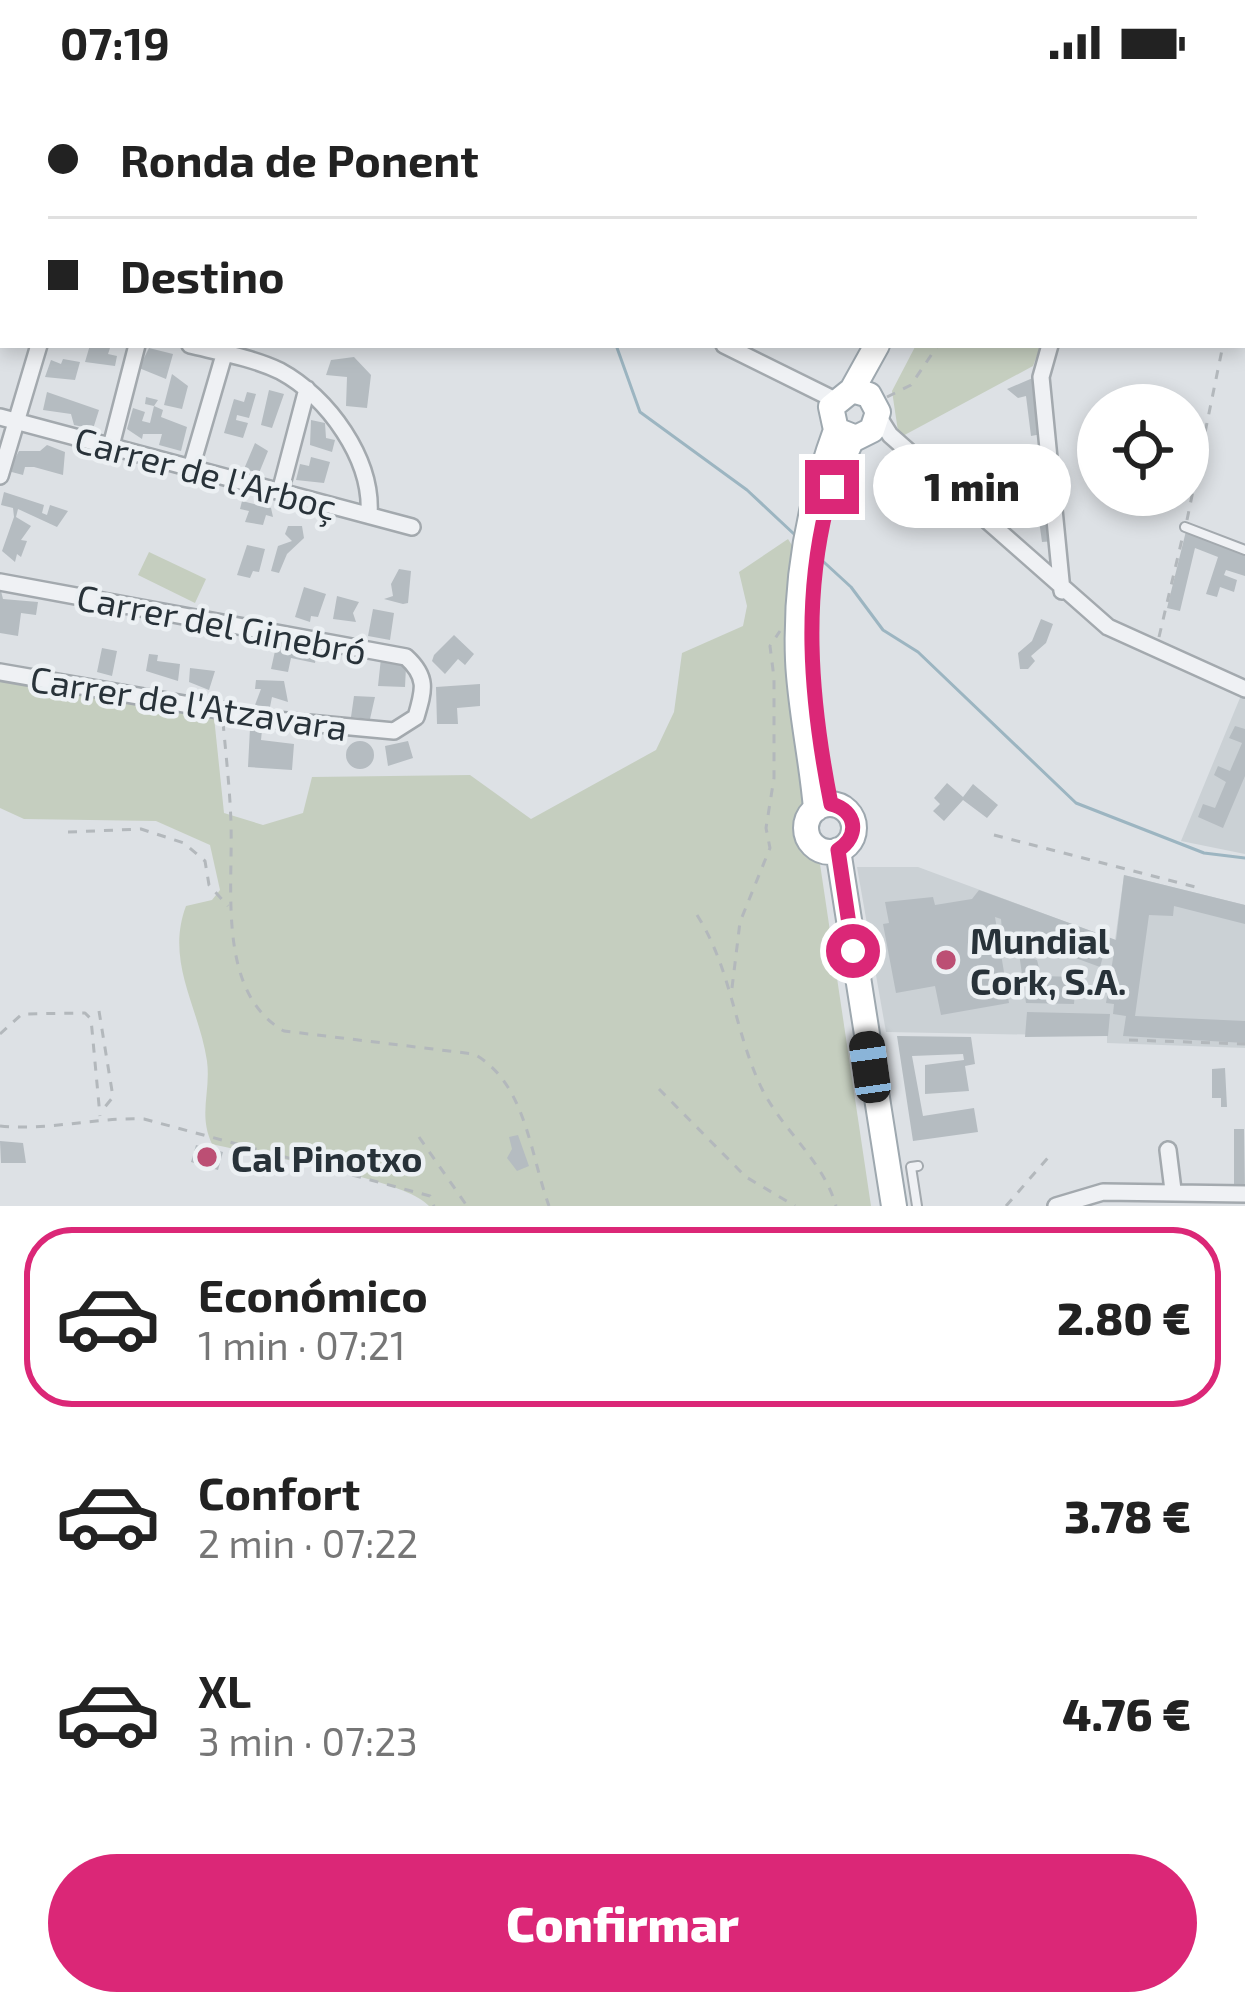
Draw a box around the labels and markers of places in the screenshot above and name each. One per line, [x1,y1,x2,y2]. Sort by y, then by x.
place label: Mundial Cork, S.A. [970,918,1127,1002]
marker: Mundial Cork, S.A. [933,947,959,973]
place label: Cal Pinotxo [231,1136,422,1179]
marker: Cal Pinotxo [194,1144,220,1170]

